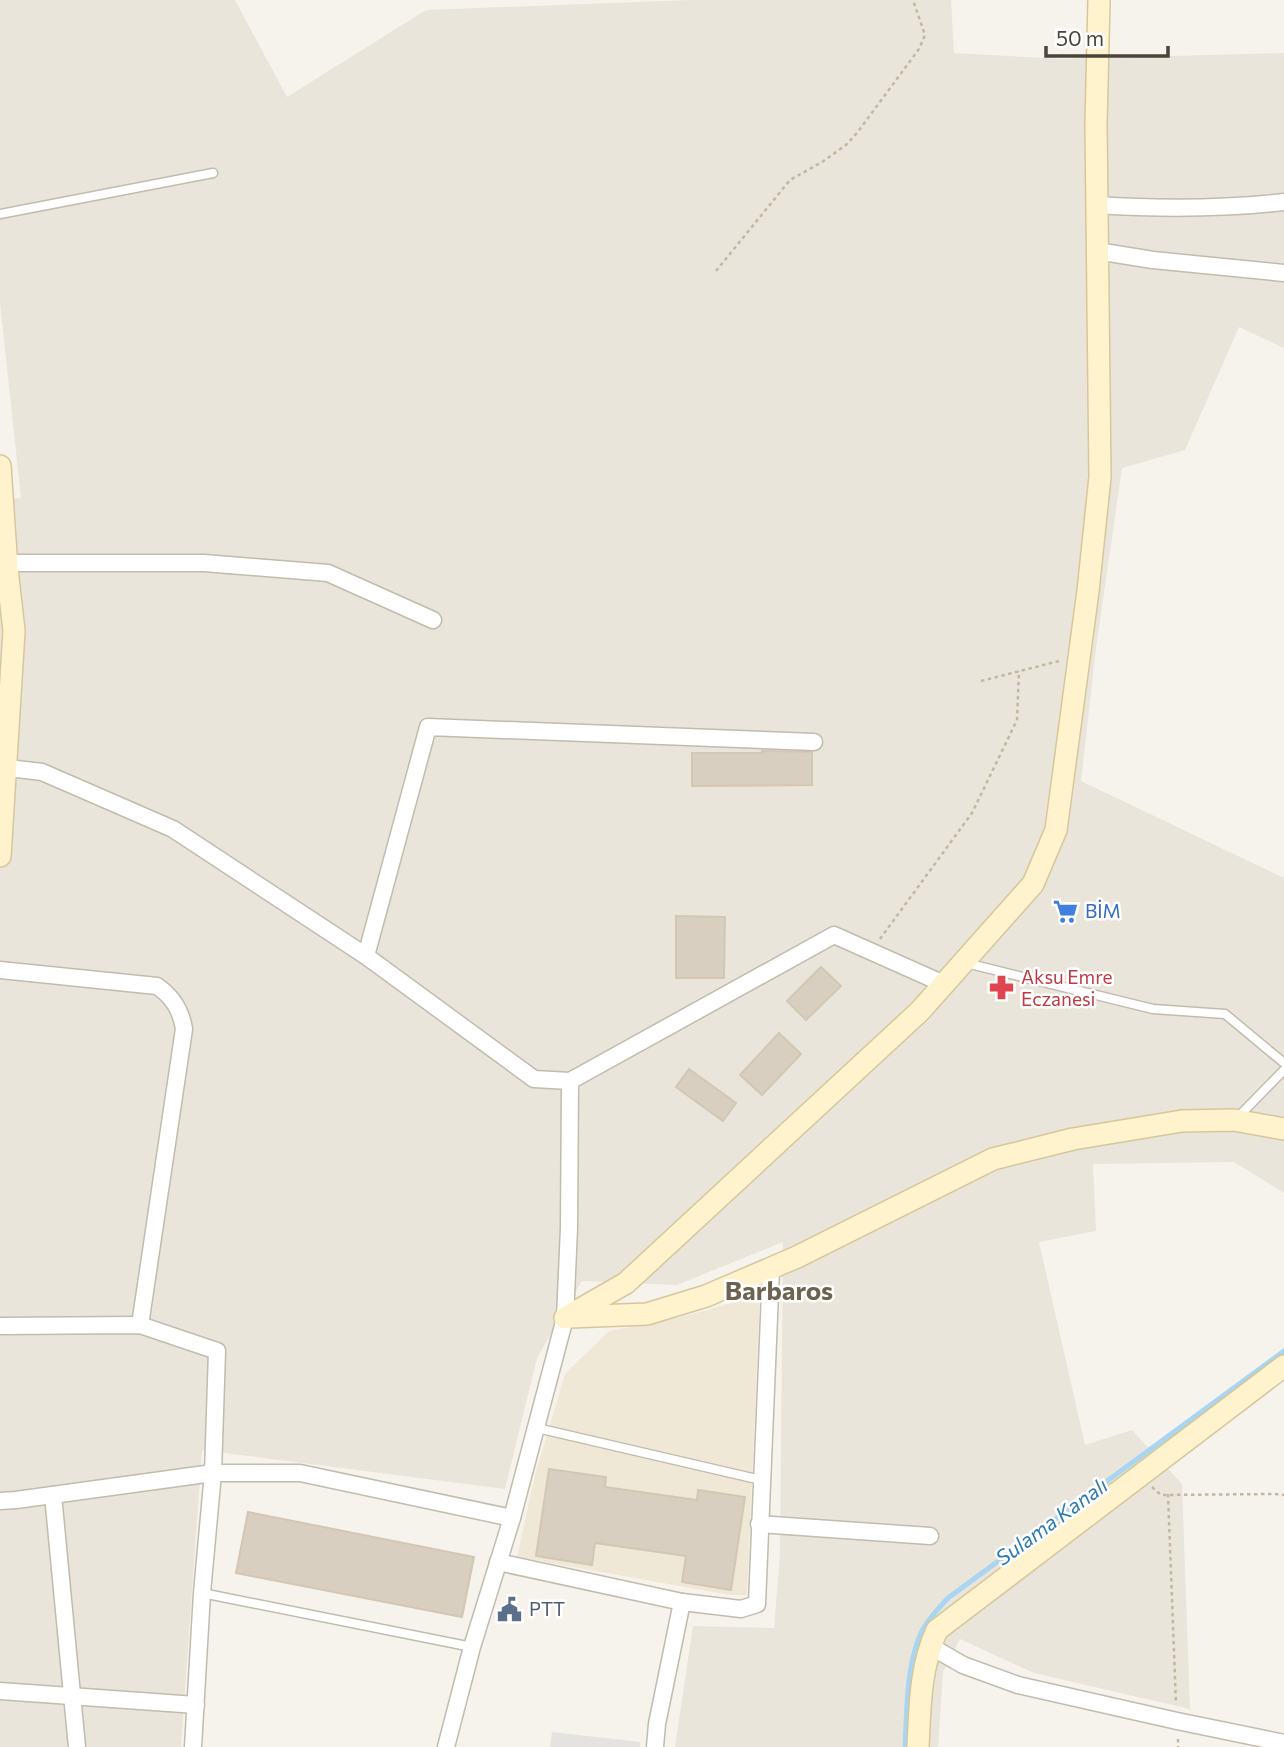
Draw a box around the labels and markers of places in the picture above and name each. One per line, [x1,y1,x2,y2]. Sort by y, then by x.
supermarket icon: BİM [1051,897,1079,925]
place label: BİM [1085,899,1121,922]
place label: Aksu Emre Eczanesi [1021,965,1112,1010]
pharmacy icon: Aksu Emre Eczanesi [987,974,1015,1002]
public building icon: PTT [495,1595,523,1623]
place label: PTT [529,1597,565,1620]

